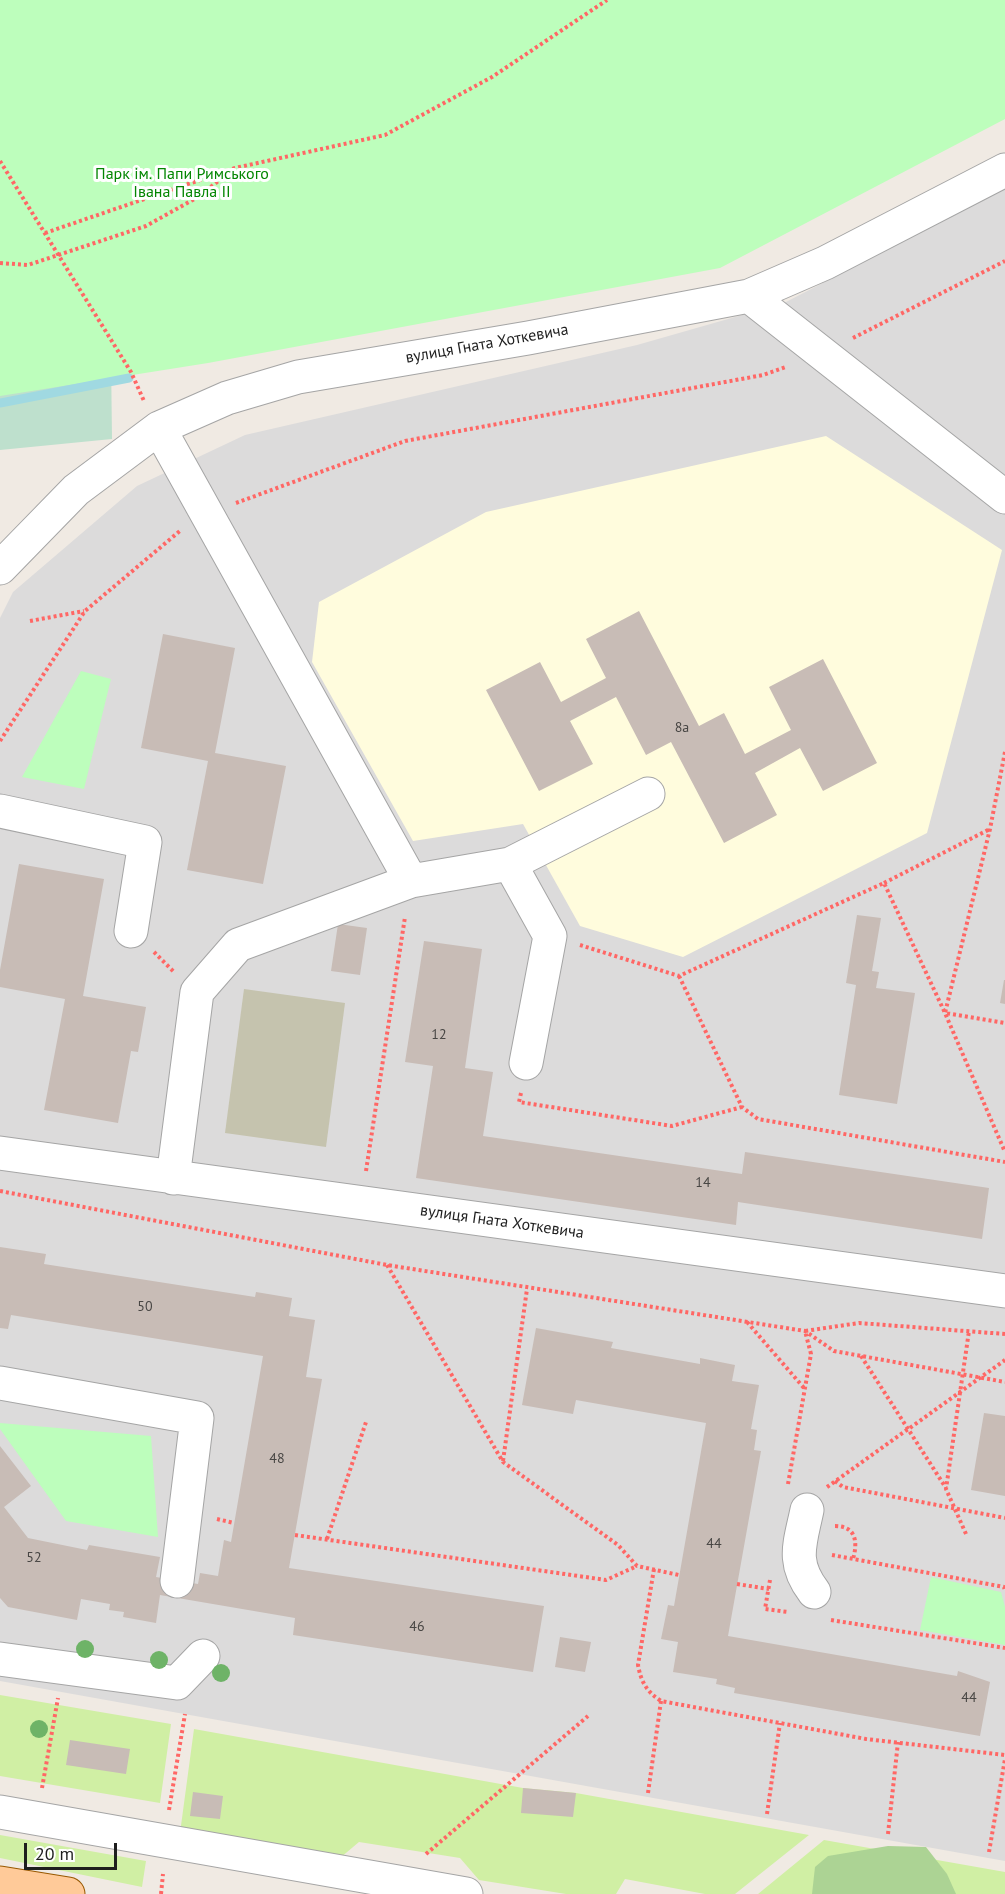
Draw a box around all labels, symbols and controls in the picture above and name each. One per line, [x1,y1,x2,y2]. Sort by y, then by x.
park label: Парк ім. Папи Римського Івана Павла ІІ [95,164,269,202]
street label: вулиця Гната Хоткевича [404,320,570,368]
house number: 8а [675,720,689,736]
house number: 12 [431,1027,447,1043]
house number: 14 [695,1175,711,1191]
street label: вулиця Гната Хоткевича [419,1201,585,1243]
house number: 50 [137,1299,153,1315]
house number: 48 [269,1451,285,1467]
house number: 44 [706,1536,722,1552]
house number: 52 [26,1550,42,1566]
house number: 46 [409,1619,425,1635]
house number: 44 [961,1690,977,1706]
scale bar [27,1831,120,1869]
text: 20 m [35,1842,74,1865]

